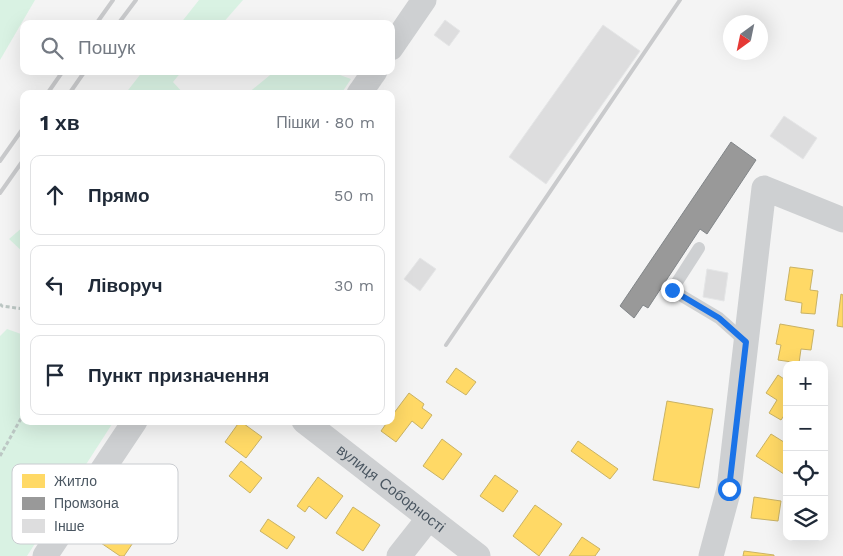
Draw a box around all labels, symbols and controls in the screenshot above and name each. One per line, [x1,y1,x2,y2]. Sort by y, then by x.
north arrow [723,15,768,60]
search box [20,20,395,75]
icon: search [38,34,66,62]
text: Пошук [78,36,135,59]
text: 1 хв [40,110,80,135]
text: Пішки · 80 m [276,113,375,132]
icon: ahead [41,181,69,209]
text: Прямо [88,184,150,207]
text: 50 m [334,186,374,205]
icon: left [41,271,69,299]
text: Ліворуч [88,274,163,297]
text: 30 m [334,276,374,295]
route end [661,279,684,302]
icon: arrive [41,361,69,389]
map controls [783,361,828,541]
button: + [783,361,828,406]
text: Пункт призначення [88,364,269,387]
button: − [783,406,828,451]
street label: вулиця Соборності [333,441,449,536]
button: locate [783,451,828,496]
legend [12,464,178,544]
text: Житло [54,473,97,489]
route start [718,478,741,501]
text: Промзона [54,495,119,511]
button: layers [783,496,828,541]
text: Інше [54,518,85,534]

